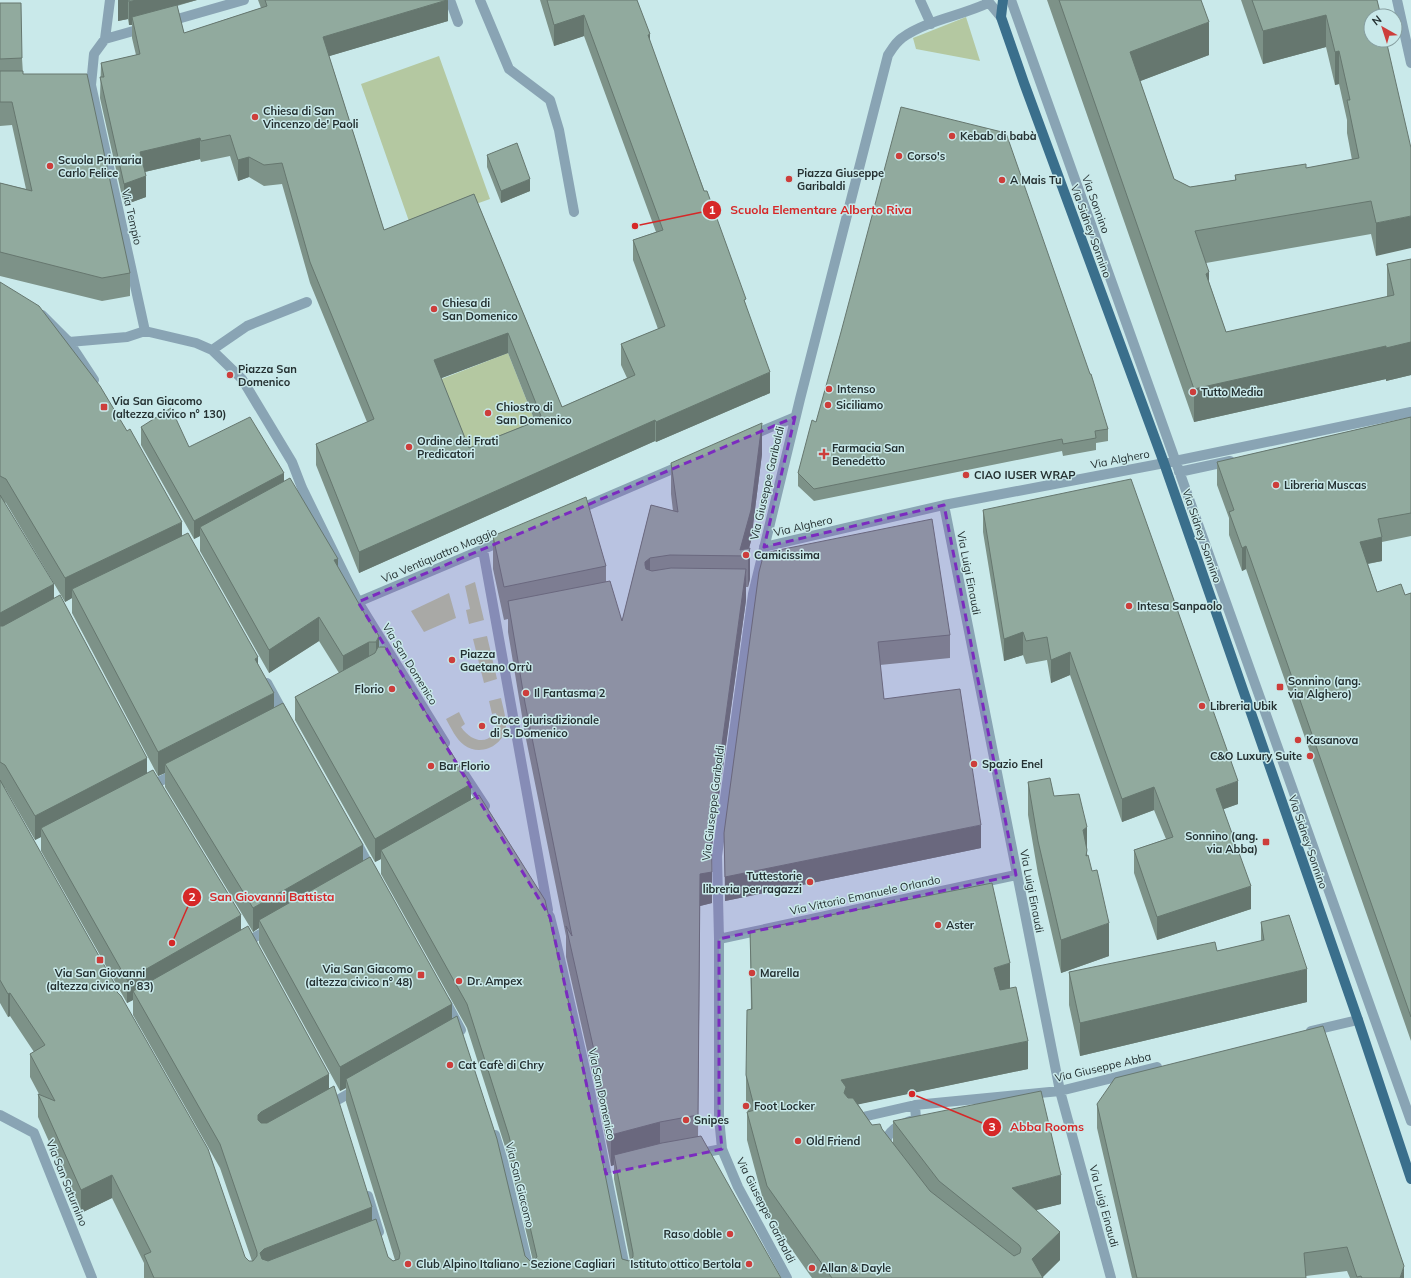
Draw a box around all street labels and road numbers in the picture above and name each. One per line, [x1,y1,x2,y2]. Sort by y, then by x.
street label: Via Sonnino [1079,173,1113,235]
street label: Via Sidney Sonnino [1068,182,1114,280]
street label: Via Tempio [119,188,145,246]
street label: Via Giuseppe Garibaldi [747,425,787,541]
street label: Via Alghero [1089,446,1151,472]
street label: Via Sidney Sonnino [1179,487,1225,585]
street label: Via Alghero [772,512,834,540]
street label: Via Ventiquattro Maggio [379,524,499,586]
street label: Via Luigi Einaudi [954,530,984,616]
street label: Via San Domenico [379,621,441,707]
street label: Via Giuseppe Garibaldi [699,744,727,862]
street label: Via Sidney Sonnino [1285,793,1331,891]
street label: Via Luigi Einaudi [1017,848,1047,934]
street label: Via Vittorio Emanuele Orlando [788,872,942,918]
street label: Via San Domenico [585,1047,619,1141]
street label: Via Giuseppe Abba [1054,1049,1152,1085]
street label: Via San Saturnino [43,1138,91,1228]
street label: Via San Giacomo [503,1141,537,1229]
street label: Via Giuseppe Garibaldi [733,1155,799,1265]
street label: Via Luigi Einaudi [1086,1163,1122,1249]

